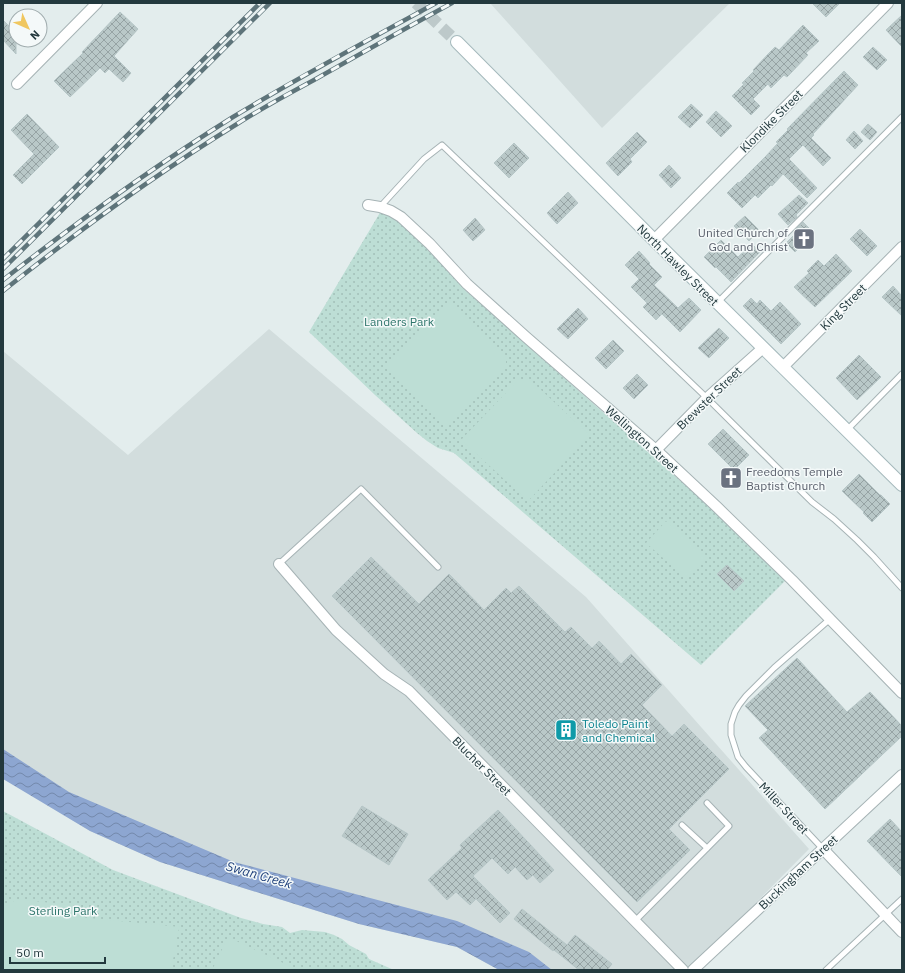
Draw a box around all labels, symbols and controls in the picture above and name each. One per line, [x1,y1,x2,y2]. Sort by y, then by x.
north arrow [8,8,48,48]
text: N [27,27,43,43]
street label: Klondike Street [736,86,806,156]
street label: North Hawley Street [634,221,722,309]
place label: United Church of God and Christ [698,225,788,254]
church icon: United Church of God and Christ [791,226,817,252]
street label: King Street [817,281,869,333]
park label: Landers Park [364,314,435,329]
street label: Brewster Street [673,363,745,433]
street label: Wellington Street [602,402,682,476]
place label: Freedoms Temple Baptist Church [746,464,843,493]
church icon: Freedoms Temple Baptist Church [718,465,744,491]
place label: Toledo Paint and Chemical [582,716,655,745]
building icon: Toledo Paint and Chemical [553,717,579,743]
street label: Blucher Street [449,733,515,799]
street label: Miller Street [756,779,812,837]
street label: Buckingham Street [755,832,841,912]
water label: Swan Creek [224,858,294,893]
park label: Sterling Park [29,903,98,918]
scale bar [10,939,105,965]
text: 50 m [16,945,44,960]

